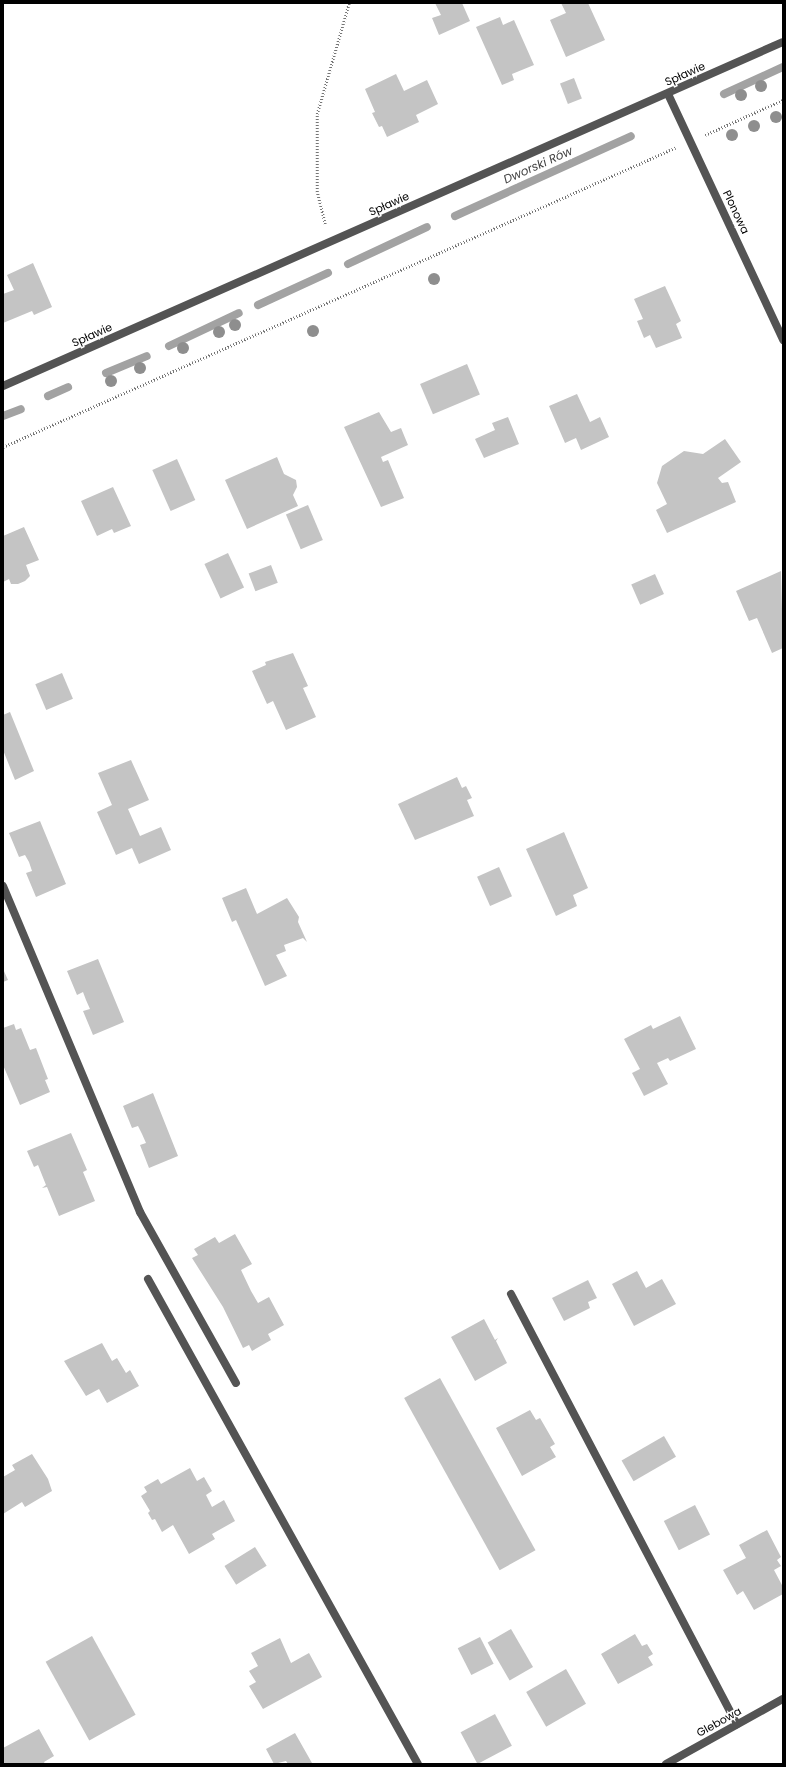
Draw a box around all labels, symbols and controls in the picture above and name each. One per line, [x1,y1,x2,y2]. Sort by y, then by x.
street label: Spławie [663,59,707,89]
water label: Dworski Rów [501,143,575,187]
street label: Plonowa [720,188,752,236]
street label: Spławie [367,189,411,219]
street label: Spławie [70,320,114,350]
street label: Glebowa [694,1704,744,1740]

